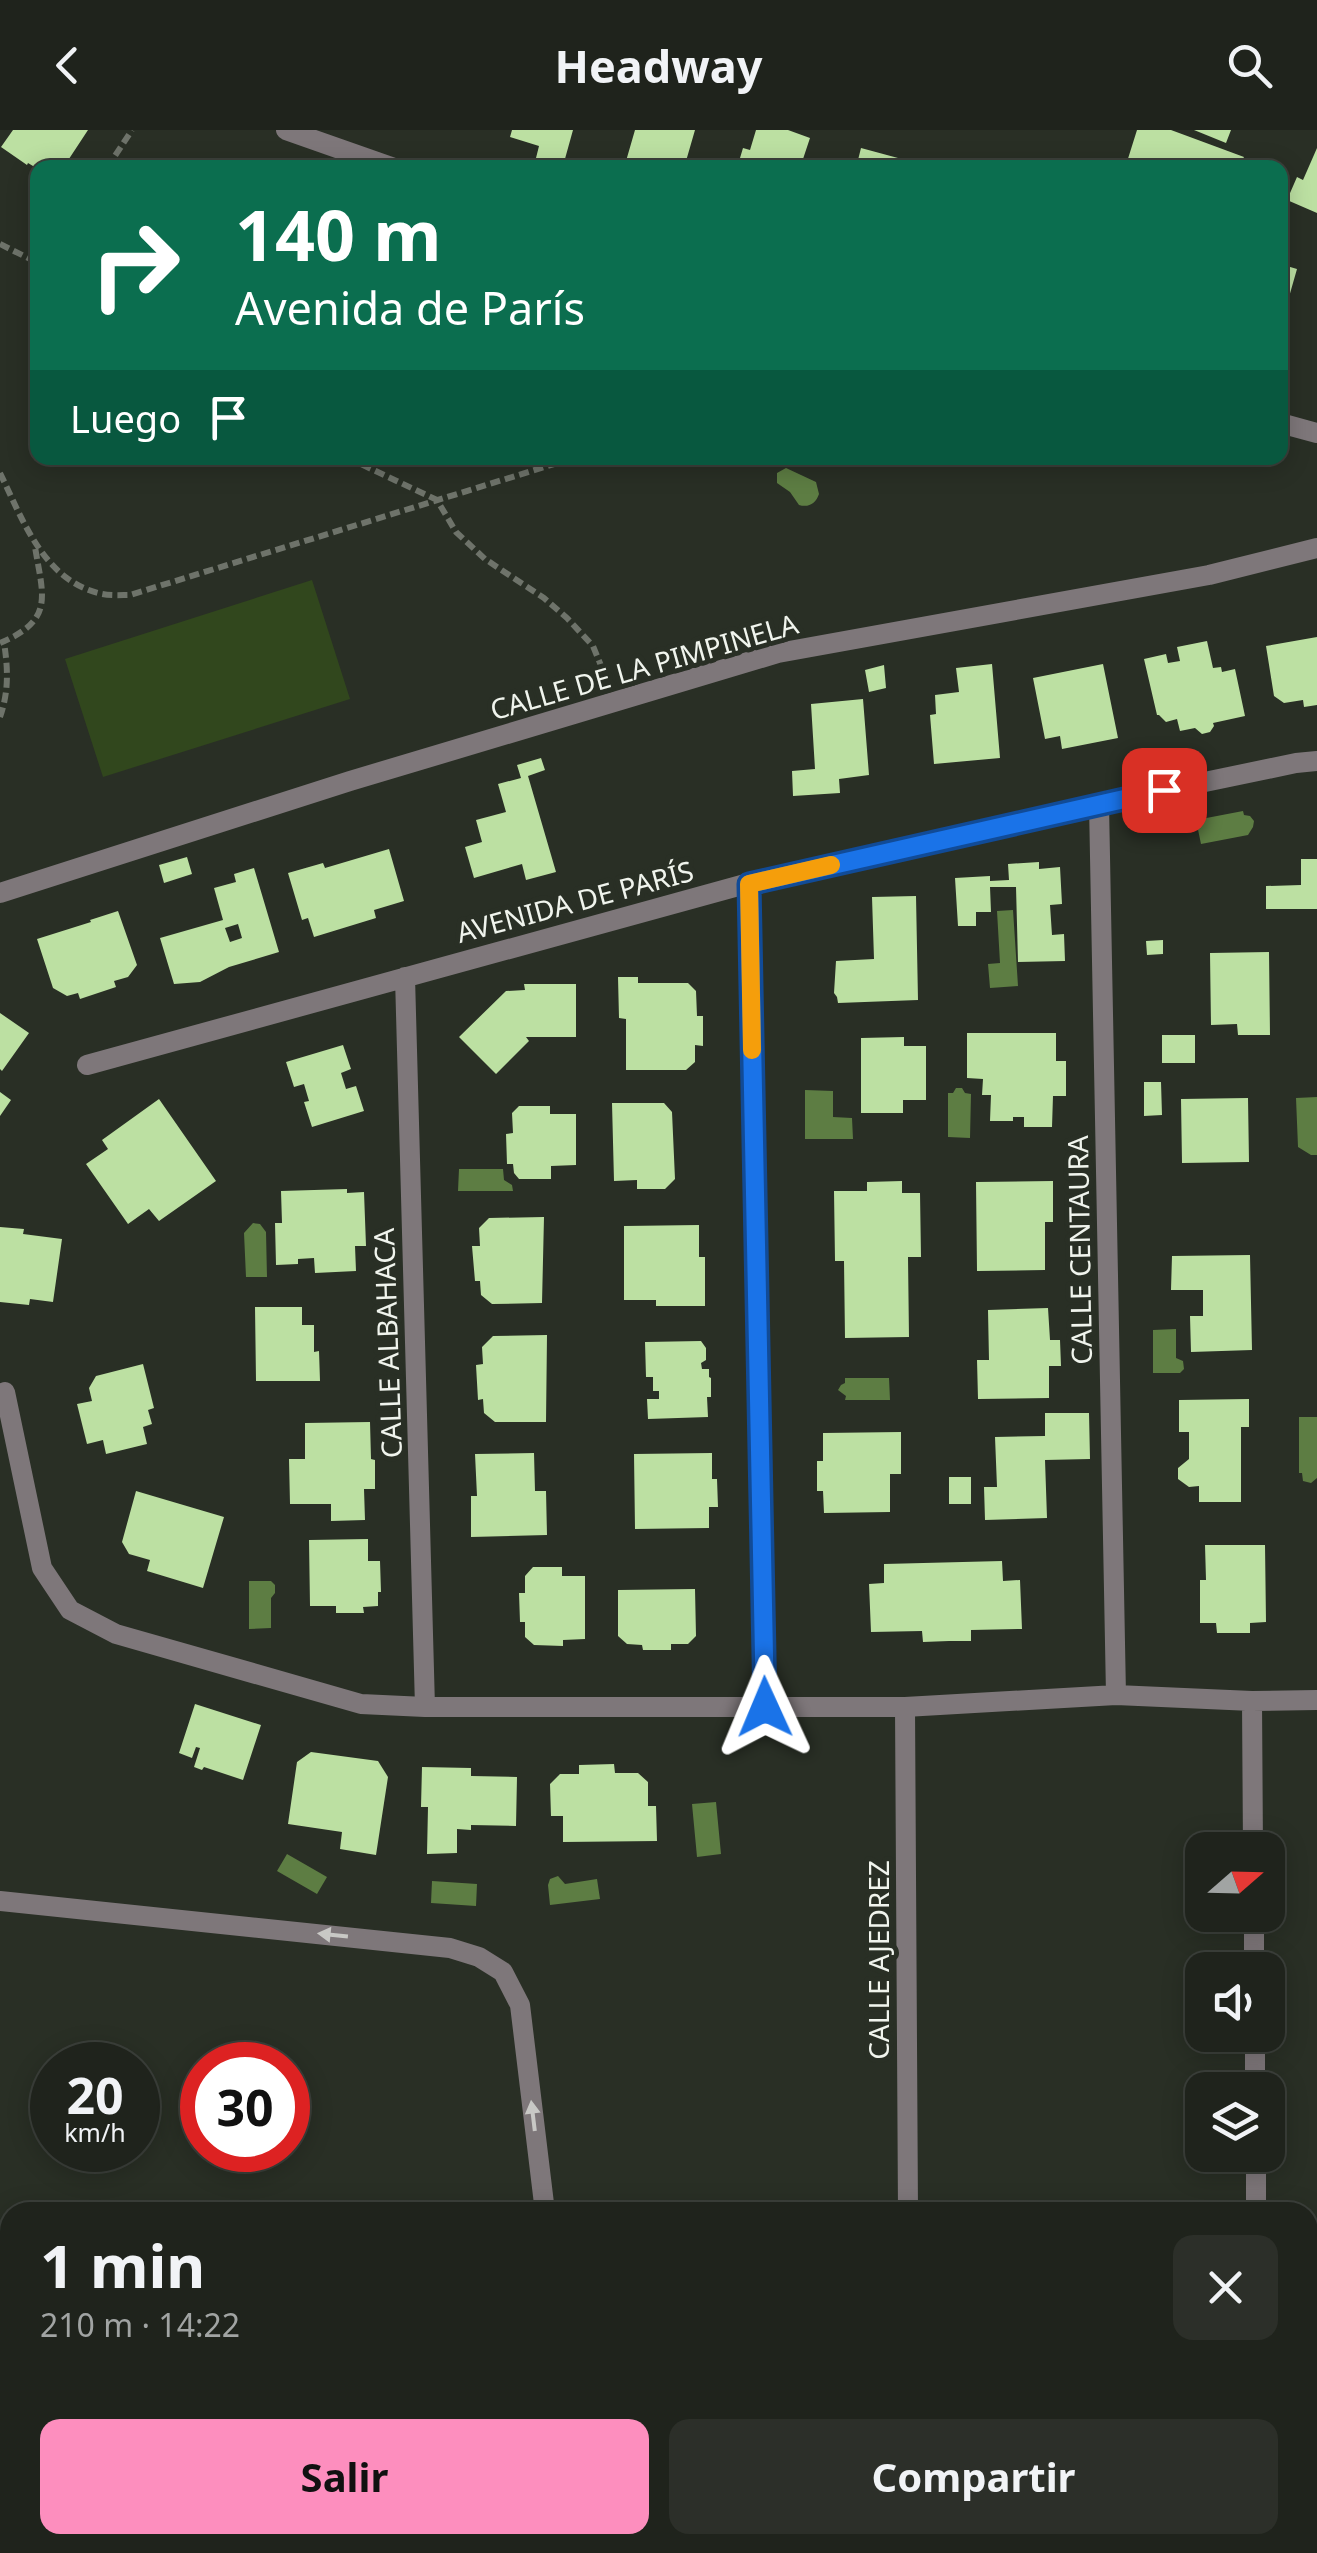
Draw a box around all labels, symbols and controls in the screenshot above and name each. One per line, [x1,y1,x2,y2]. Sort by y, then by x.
text: Headway [555,35,762,96]
icon: back [40,38,95,93]
icon: search [1222,38,1277,93]
text: 140 m [235,186,442,282]
icon: right [70,200,200,330]
text: Avenida de París [235,277,585,338]
icon: arrive [201,390,256,445]
text: Luego [70,392,181,444]
street label: CALLE DE LA PIMPINELA [485,604,802,728]
pin [1122,748,1207,833]
icon: arrive [1137,763,1192,818]
street label: AVENIDA DE PARÍS [452,851,697,951]
street label: CALLE CENTAURA [1058,1135,1100,1365]
street label: CALLE ALBAHACA [364,1227,410,1459]
position arrow [713,1655,817,1759]
north arrow [1185,1832,1285,1932]
map controls [1185,1832,1285,2172]
street label: CALLE AJEDREZ [859,1860,897,2060]
one-way arrow [316,1927,348,1943]
button: sound [1185,1952,1285,2052]
speed limit sign: 30 [180,2042,310,2172]
text: 20 [66,2061,124,2129]
button: layers [1185,2072,1285,2172]
one-way arrow [525,2099,541,2131]
text: km/h [64,2115,126,2149]
text: 1 min [40,2224,205,2306]
button: close [1173,2235,1278,2340]
text: 210 m · 14:22 [40,2303,240,2346]
button: Salir [40,2419,649,2534]
button: Compartir [669,2419,1278,2534]

